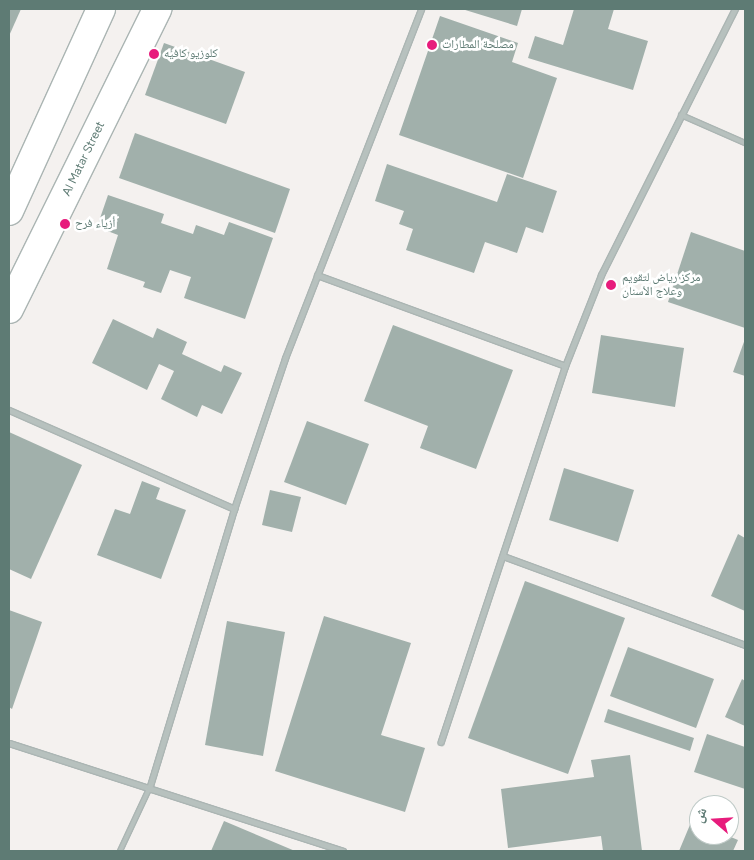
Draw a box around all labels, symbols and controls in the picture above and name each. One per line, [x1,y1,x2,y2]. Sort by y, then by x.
place label: مصلحة المطارات [442,38,514,52]
marker: مصلحة المطارات [426,39,438,51]
place label: كلوزيو كافيه [164,47,218,61]
marker: كلوزيو كافيه [148,48,160,60]
street label: Al Matar Street [60,119,108,199]
place label: أزياء فرح [75,217,115,231]
marker: أزياء فرح [59,218,71,230]
place label: مركز رياض لتقويم وعلاج الأسنان [622,271,701,299]
marker: مركز رياض لتقويم وعلاج الأسنان [604,278,618,292]
north arrow [689,795,739,845]
text: ش [690,805,711,825]

